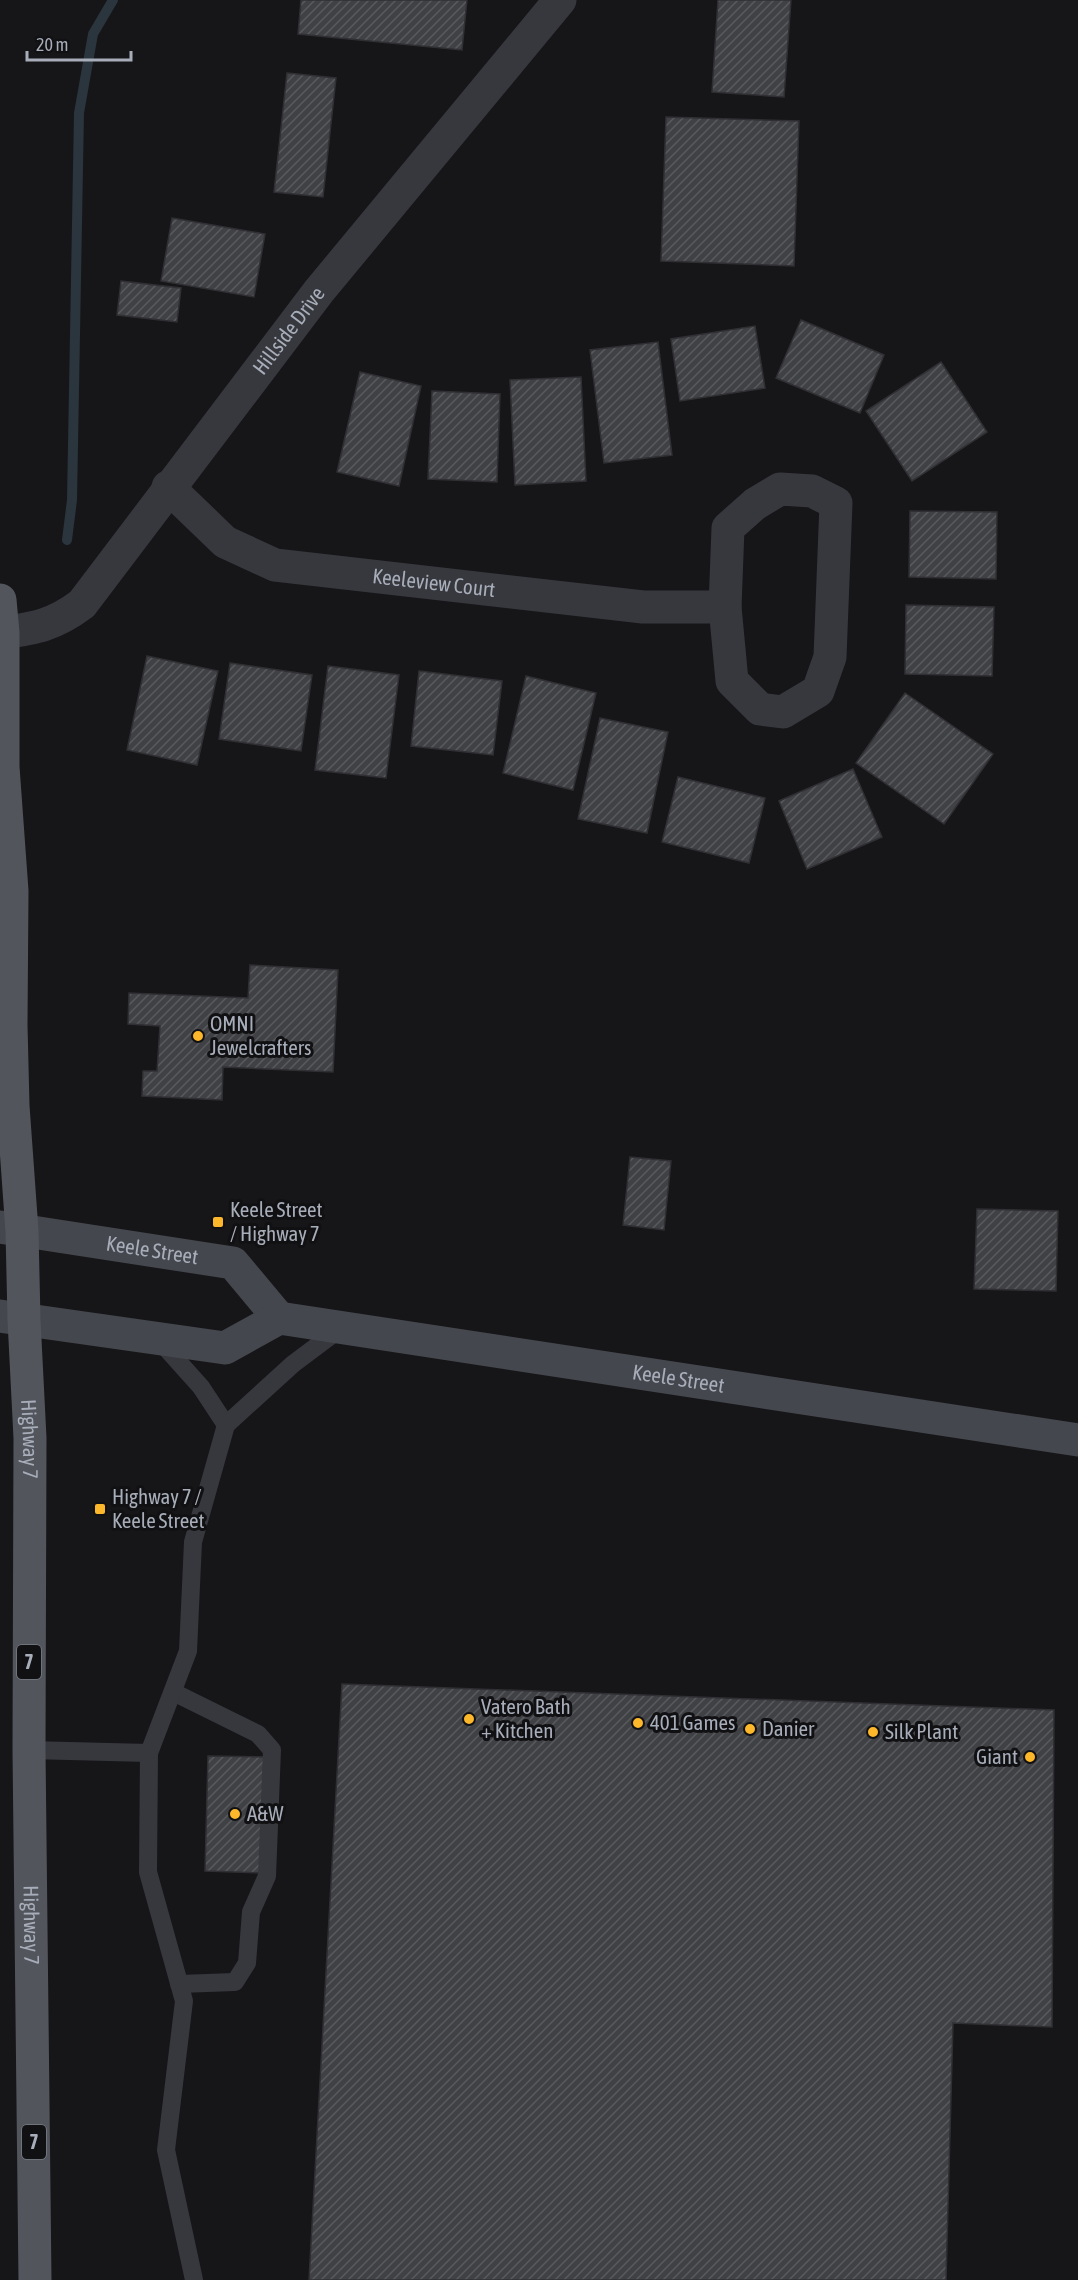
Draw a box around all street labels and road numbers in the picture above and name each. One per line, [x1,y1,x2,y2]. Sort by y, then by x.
street label: Hillside Drive [247,282,329,379]
street label: Keeleview Court [371,563,496,601]
street label: Keele Street [105,1231,200,1268]
street label: Keele Street [631,1359,726,1397]
street label: Highway 7 [17,1399,43,1479]
road number: 7 [17,1645,41,1679]
street label: Highway 7 [20,1885,44,1965]
road number: 7 [22,2125,46,2159]

